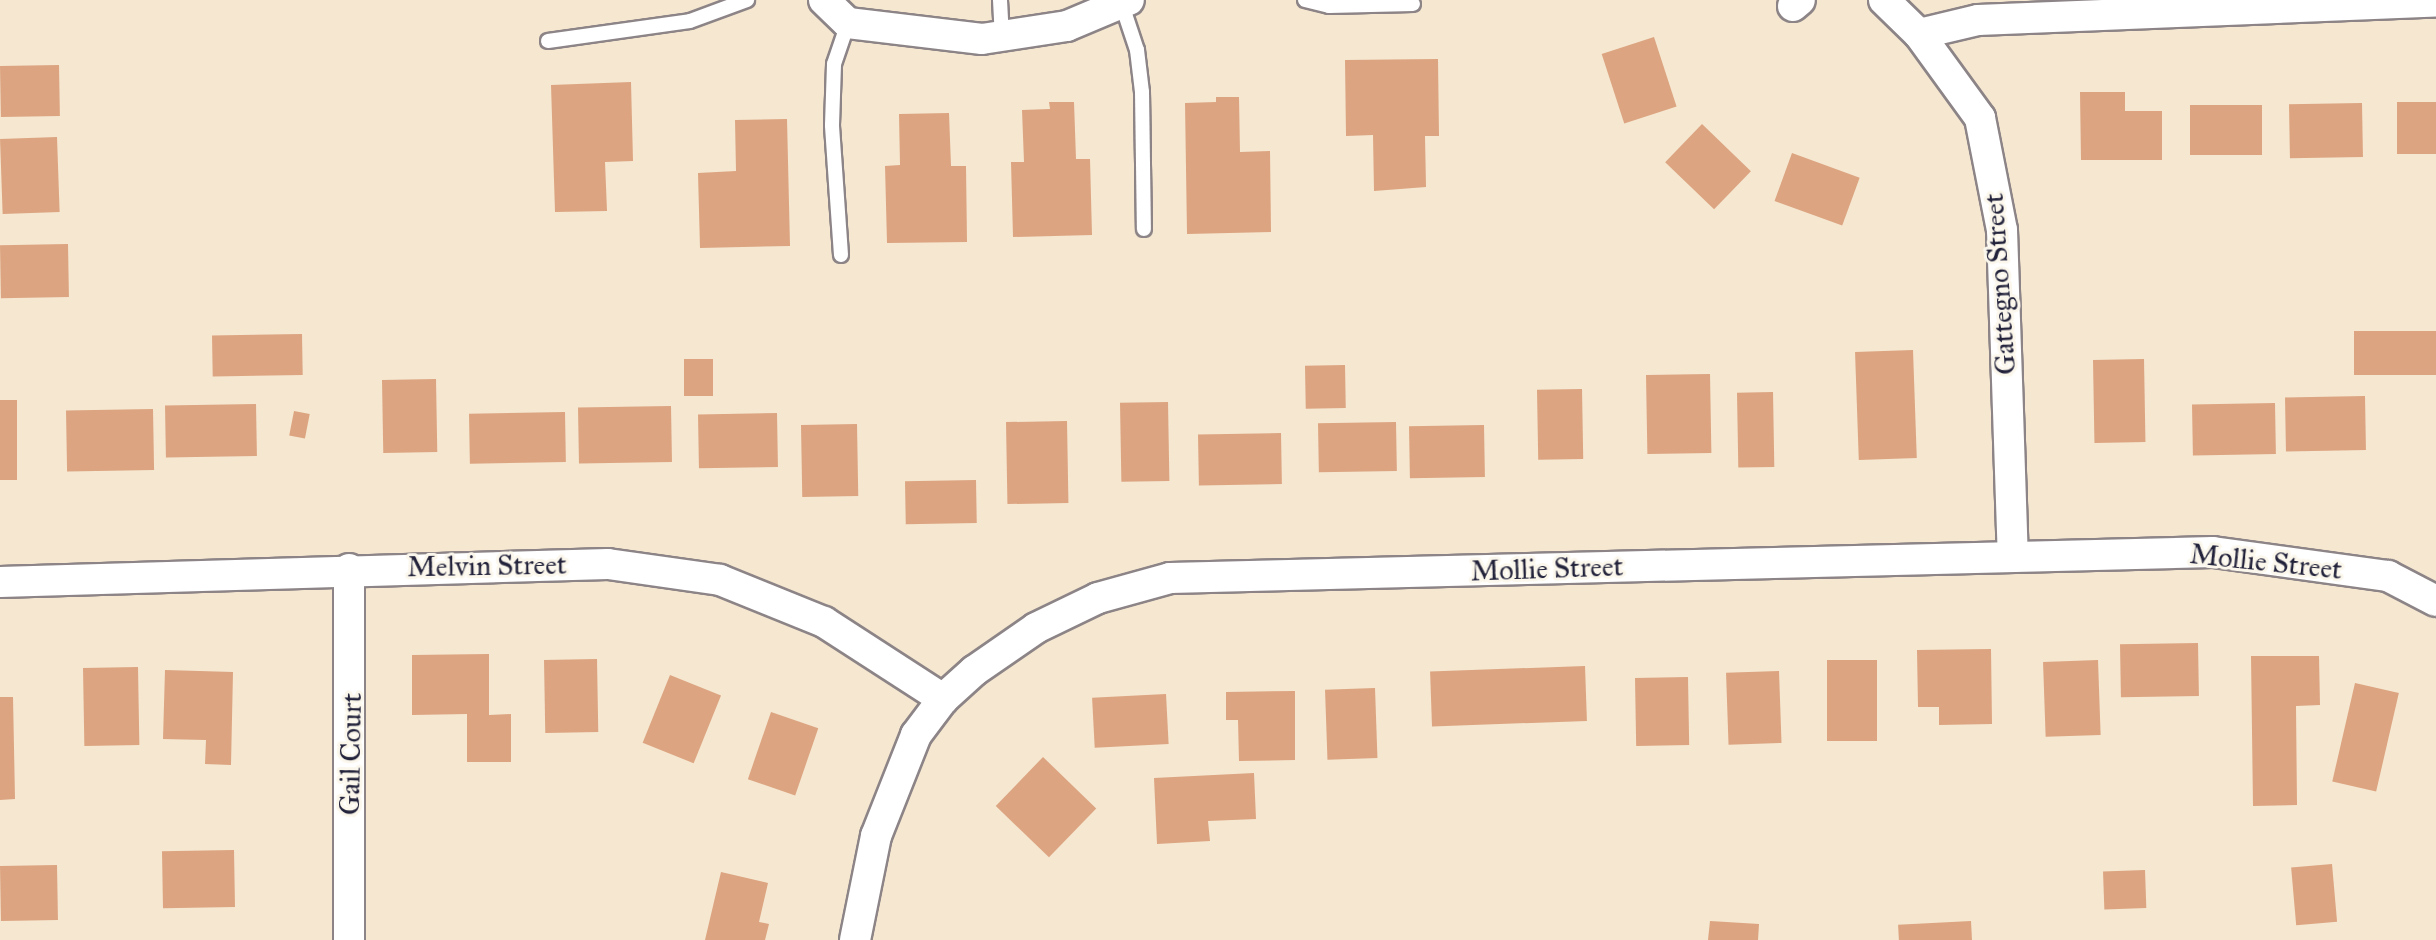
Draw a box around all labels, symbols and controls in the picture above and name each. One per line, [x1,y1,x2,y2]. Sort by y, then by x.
street label: Gattegno Street [1977,192,2023,376]
street label: Mollie Street [2188,537,2344,587]
street label: Melvin Street [407,548,567,584]
street label: Mollie Street [1470,550,1624,588]
street label: Gail Court [333,693,369,815]

